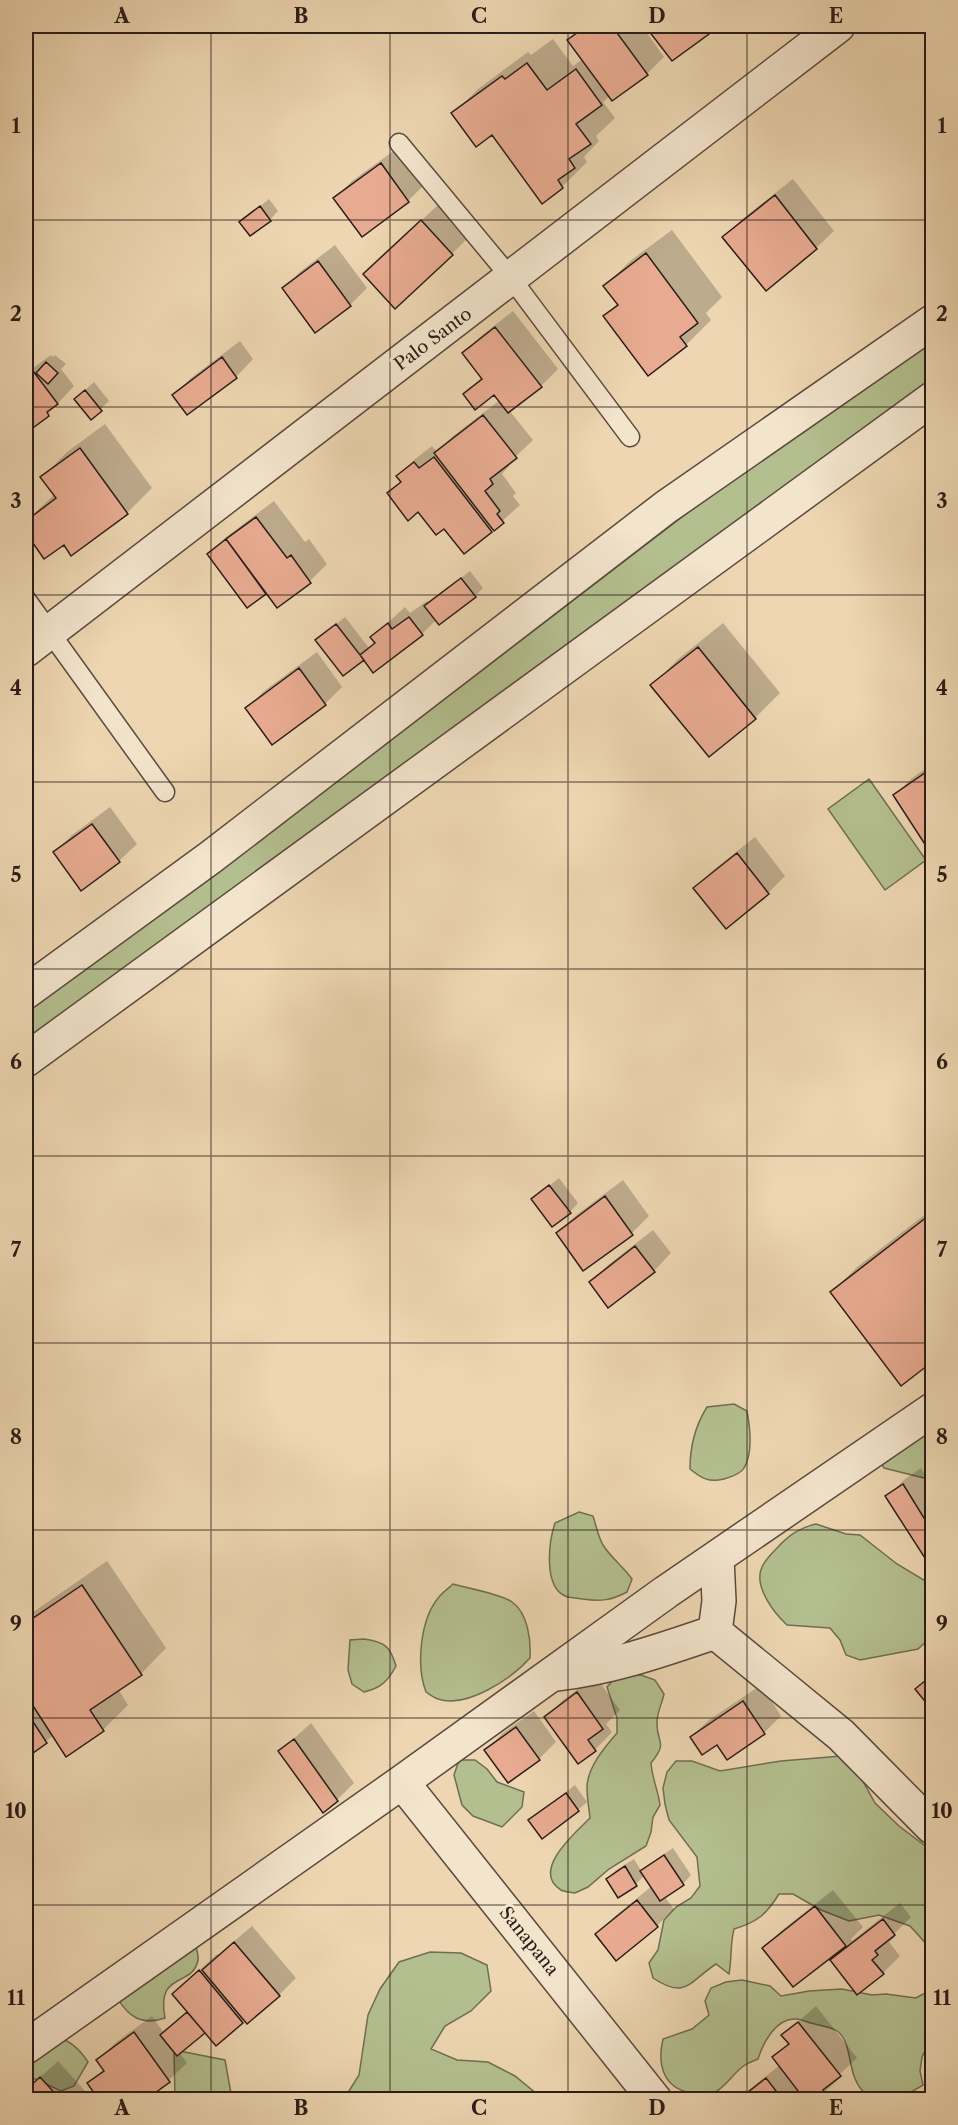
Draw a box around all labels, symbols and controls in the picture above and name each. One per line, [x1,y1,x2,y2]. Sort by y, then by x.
text: A [113,4,130,28]
text: B [294,4,309,28]
text: C [471,4,487,28]
text: D [648,4,666,28]
text: E [829,4,843,28]
text: 1 [12,114,21,138]
text: 1 [938,114,947,138]
text: 2 [10,302,22,326]
text: 2 [936,302,948,326]
street label: Palo Santo [390,303,476,375]
text: 3 [10,489,22,513]
text: 3 [936,489,948,513]
text: 4 [10,676,22,700]
text: 4 [936,676,948,700]
text: 5 [10,863,22,887]
text: 5 [936,863,948,887]
text: 6 [10,1050,22,1074]
text: 6 [936,1050,948,1074]
text: 7 [11,1238,22,1262]
text: 7 [937,1238,948,1262]
text: 8 [10,1425,22,1449]
text: 8 [936,1425,948,1449]
text: 9 [10,1612,22,1636]
text: 9 [936,1612,948,1636]
text: 10 [5,1799,27,1823]
text: 10 [931,1799,953,1823]
street label: Sanapana [495,1902,564,1980]
text: 11 [7,1986,25,2010]
text: 11 [933,1986,951,2010]
text: A [113,2096,130,2120]
text: B [294,2096,309,2120]
text: C [471,2096,487,2120]
text: D [648,2096,666,2120]
text: E [829,2096,843,2120]

